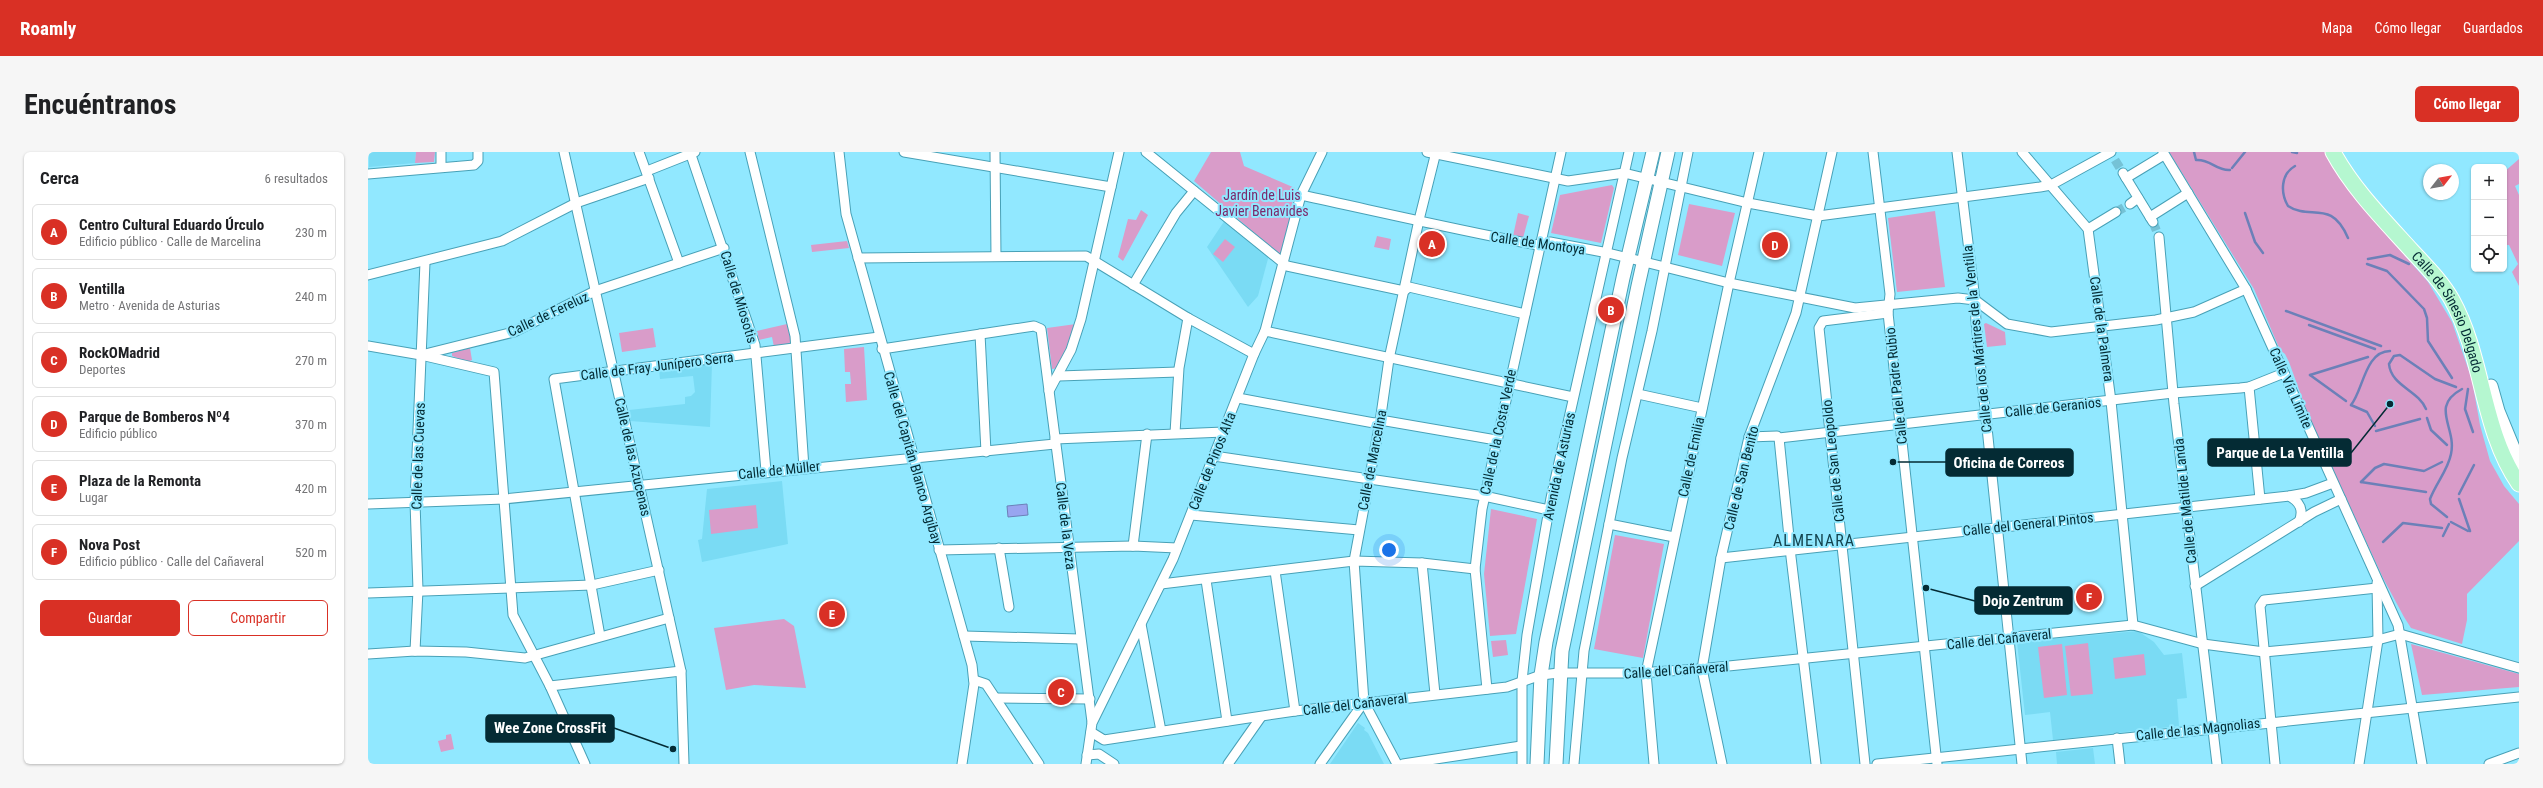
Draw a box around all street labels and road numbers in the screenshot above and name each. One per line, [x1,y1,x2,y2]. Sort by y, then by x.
street label: Calle de Montoya [1490,228,1586,258]
street label: Calle de los Mártires de la Ventilla [1959,245,1995,433]
street label: Calle de Sinesio Delgado [2409,248,2486,374]
street label: Calle de Miosotis [717,249,761,345]
street label: Calle de la Palmera [2087,275,2117,383]
street label: Calle de Fereluz [505,288,591,340]
street label: Calle del Padre Rubio [1882,327,1910,445]
street label: Calle Vía Límite [2266,345,2316,431]
street label: Calle de Fray Junípero Serra [580,349,734,383]
street label: Calle de la Costa Verde [1477,367,1519,496]
street label: Calle del Capitán Blanco Argibay [881,370,945,546]
street label: Calle de Geranios [2004,394,2102,420]
street label: Calle de las Azucenas [612,396,654,518]
street label: Calle de San Leopoldo [1819,399,1847,523]
street label: Calle de las Cuevas [408,402,428,510]
street label: Calle de Marcelina [1354,408,1390,512]
street label: Calle de Pinos Alta [1185,410,1239,512]
street label: Avenida de Asturias [1540,411,1578,521]
street label: Calle de Emilia [1675,416,1707,498]
street label: Calle de San Benito [1720,424,1762,532]
street label: Calle de Matilde Landa [2170,438,2200,564]
street label: Calle de Müller [737,458,821,482]
street label: Calle de la Veza [1053,482,1079,570]
street label: Calle del General Pintos [1962,509,2094,539]
street label: Calle del Cañaveral [1946,626,2052,652]
street label: Calle del Cañaveral [1623,658,1729,682]
street label: Calle del Cañaveral [1302,690,1408,718]
street label: Calle de las Magnolias [2135,715,2261,743]

